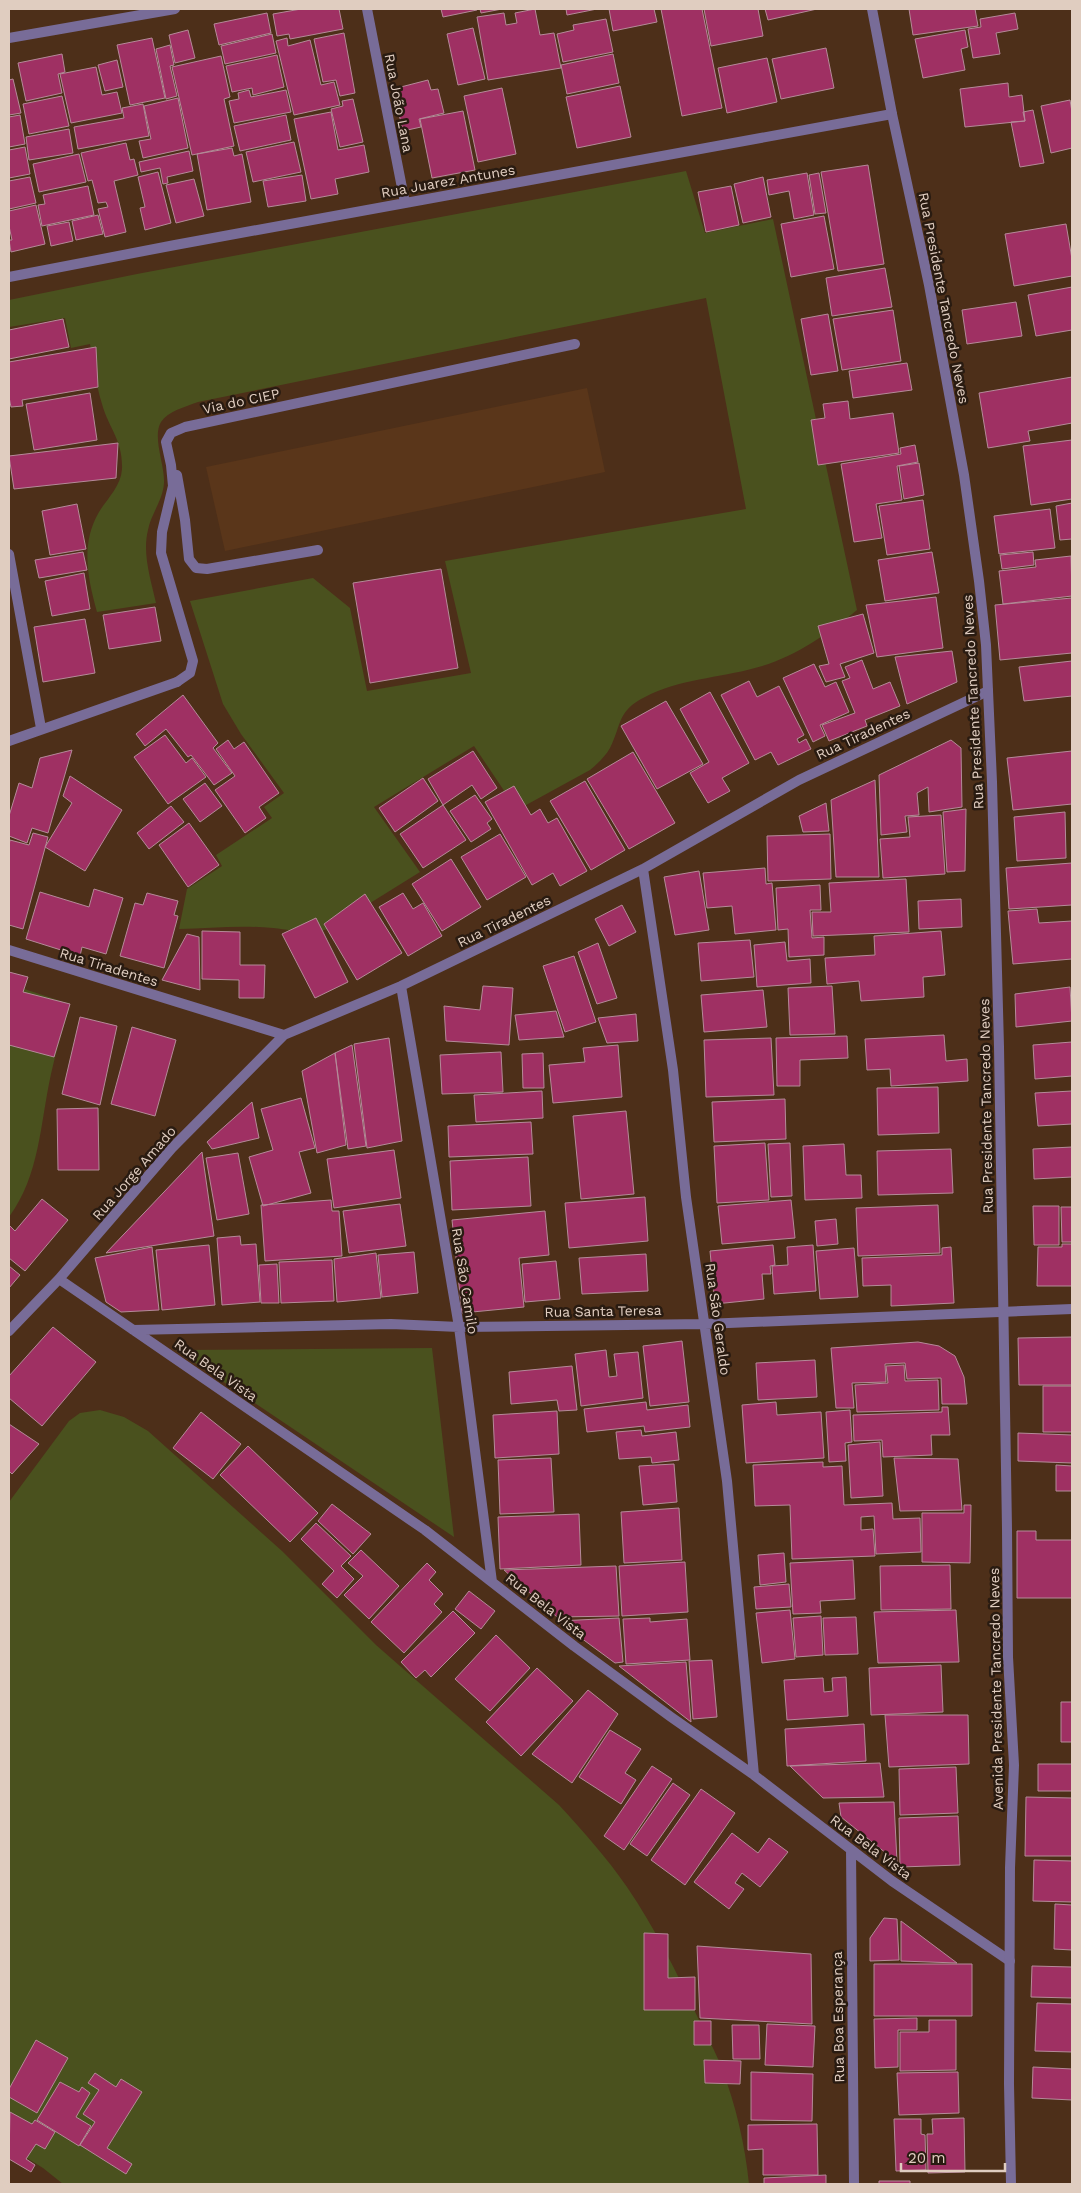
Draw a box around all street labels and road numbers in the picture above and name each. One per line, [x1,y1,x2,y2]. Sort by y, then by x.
street label: Rua João Lana [382,52,416,154]
street label: Rua Juarez Antunes [380,161,516,201]
street label: Rua Presidente Tancredo Neves [916,191,972,405]
street label: Via do CIEP [201,385,281,417]
street label: Rua Presidente Tancredo Neves [959,594,987,810]
street label: Rua Tiradentes [813,705,913,763]
street label: Rua Tiradentes [455,891,553,951]
street label: Rua Tiradentes [58,944,160,990]
street label: Rua Presidente Tancredo Neves [976,998,996,1214]
street label: Rua Jorge Amado [89,1123,179,1223]
street label: Rua São Camilo [449,1227,481,1335]
street label: Rua São Geraldo [702,1262,734,1376]
street label: Rua Santa Teresa [544,1302,662,1320]
street label: Rua Bela Vista [171,1335,261,1405]
street label: Avenida Presidente Tancredo Neves [986,1568,1006,1810]
street label: Rua Bela Vista [503,1570,589,1642]
street label: Rua Bela Vista [827,1811,915,1883]
street label: Rua Boa Esperança [829,1951,847,2083]

